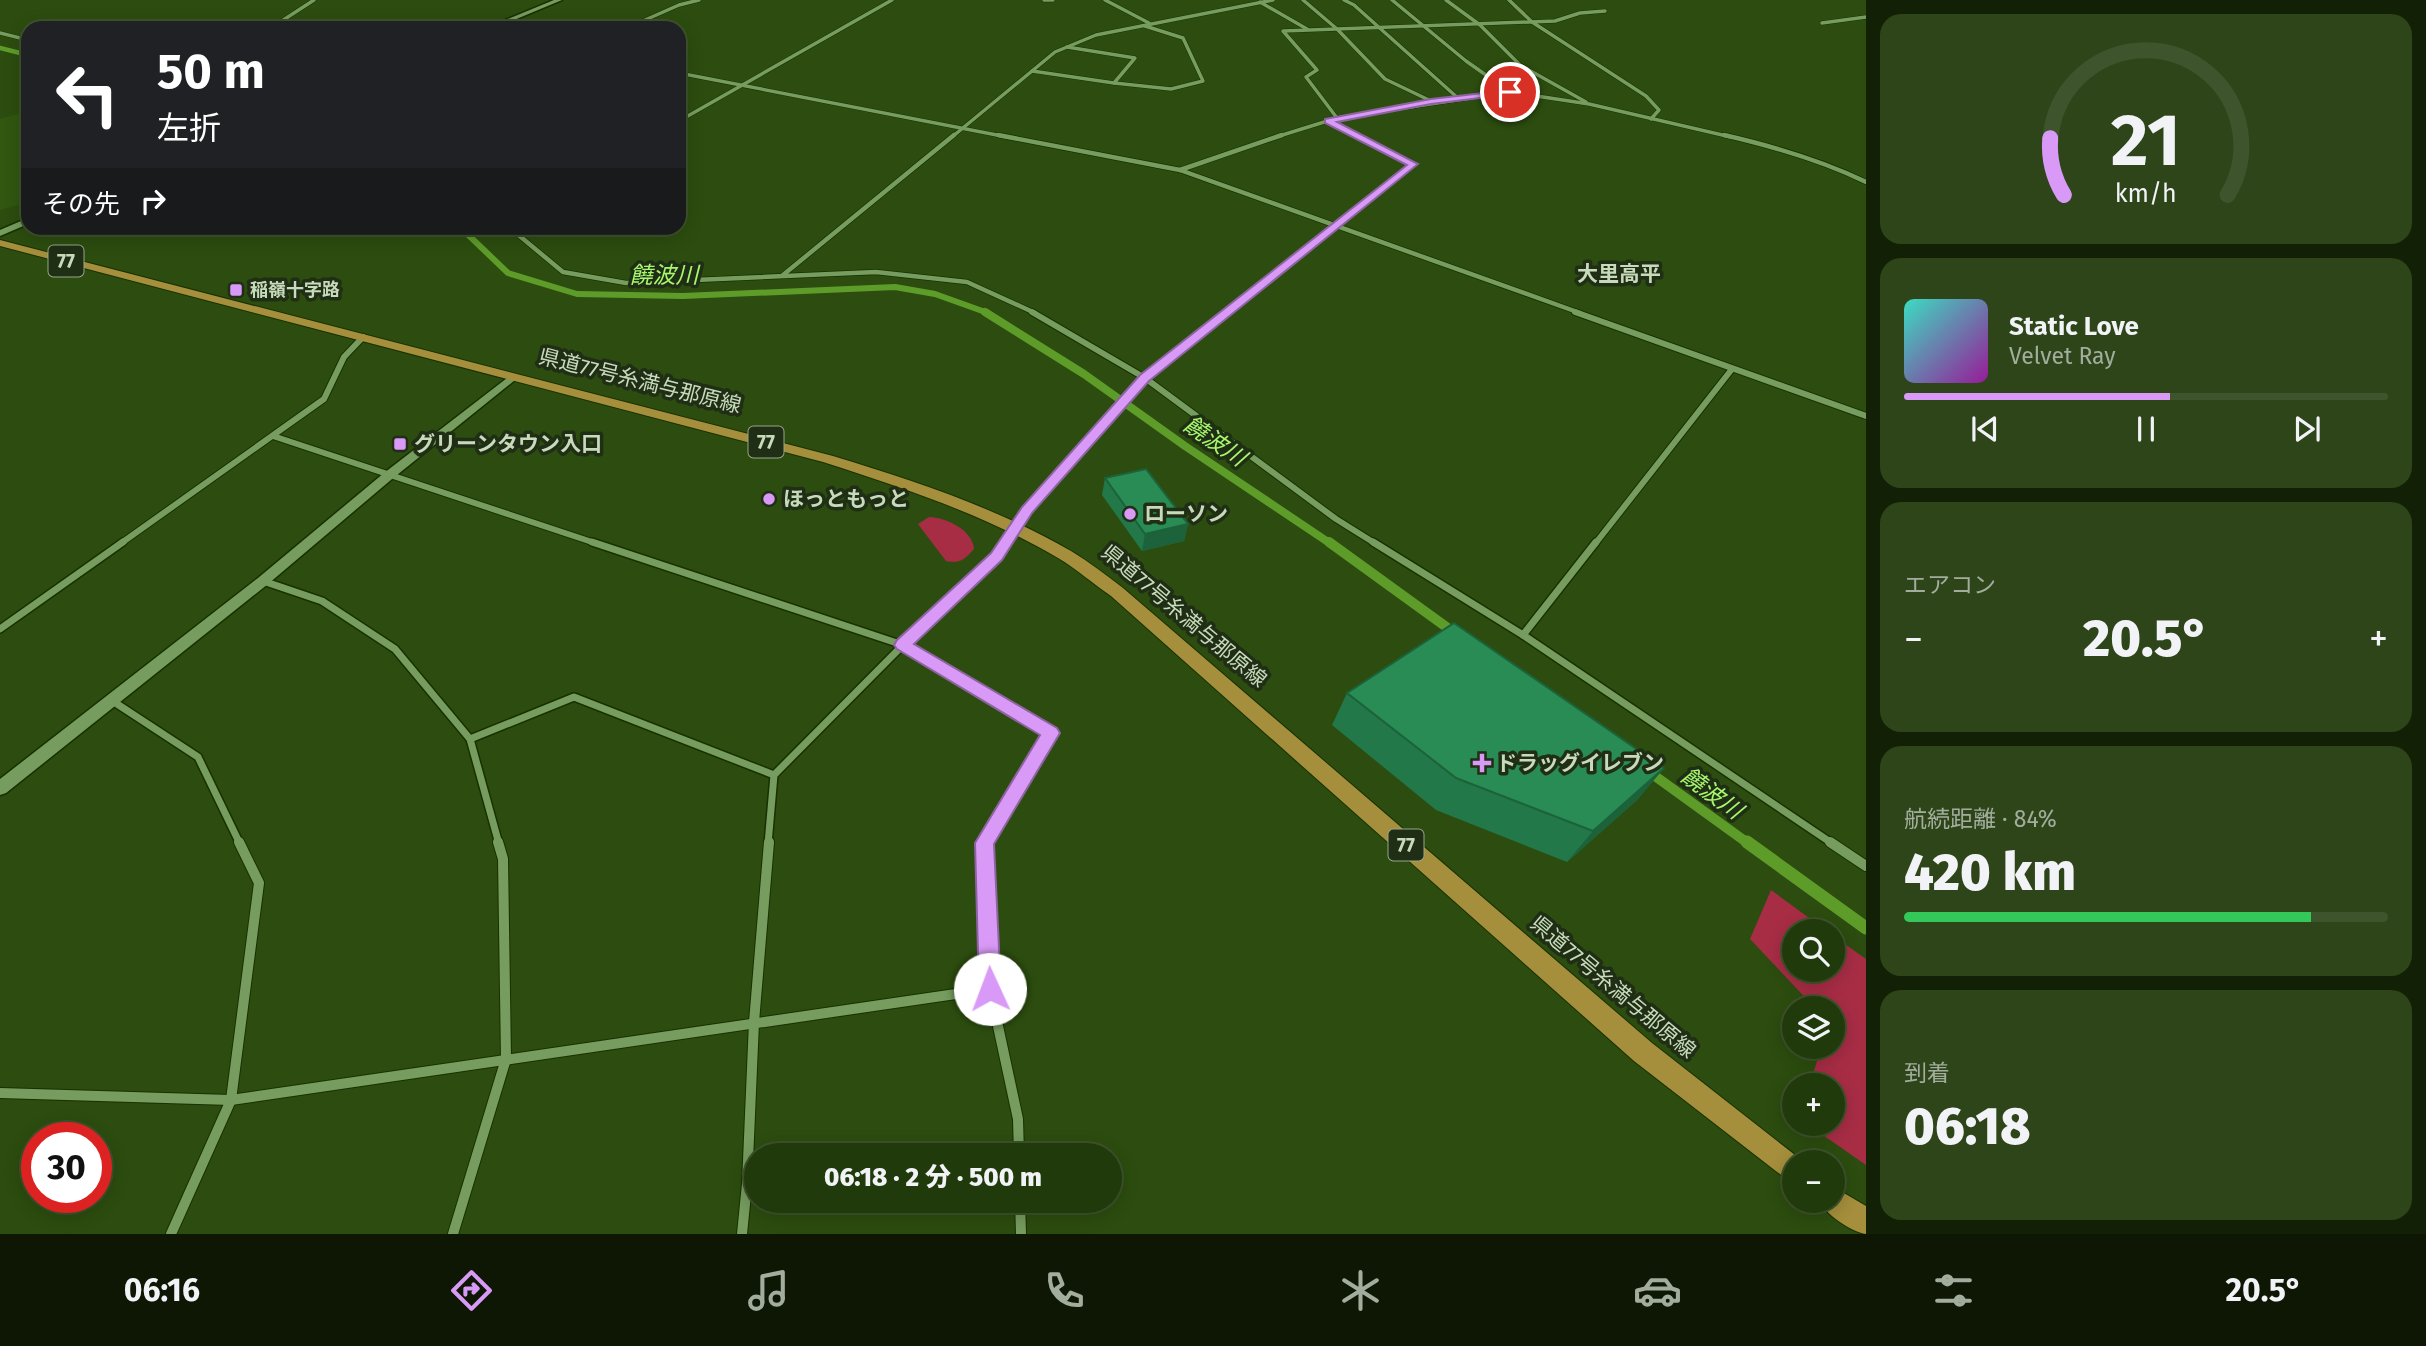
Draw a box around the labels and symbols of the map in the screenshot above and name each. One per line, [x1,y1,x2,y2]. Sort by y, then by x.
pin [1480,62,1540,122]
road number: 77 [48,246,84,276]
water label: 饒波川 [630,261,702,289]
district label: 大里高平 [1577,261,1661,287]
place label: 稲嶺十字路 [250,279,340,301]
marker: 稲嶺十字路 [228,282,244,298]
street label: 県道77号糸満与那原線 [536,343,744,419]
water label: 饒波川 [1179,410,1254,474]
road number: 77 [748,426,784,458]
place label: グリーンタウン入口 [414,431,602,457]
marker: グリーンタウン入口 [392,436,408,452]
place label: ほっともっと [783,486,909,512]
marker: ほっともっと [761,491,777,507]
place label: ローソン [1144,501,1228,527]
marker: ローソン [1122,506,1138,522]
street label: 県道77号糸満与那原線 [1096,539,1272,693]
place label: ドラッグイレブン [1496,750,1664,776]
marker: ドラッグイレブン [1474,755,1490,771]
water label: 饒波川 [1676,761,1751,826]
road number: 77 [1388,830,1424,860]
street label: 県道77号糸満与那原線 [1525,910,1701,1064]
position arrow [953,952,1027,1026]
speed limit sign: 30 [21,1122,112,1213]

